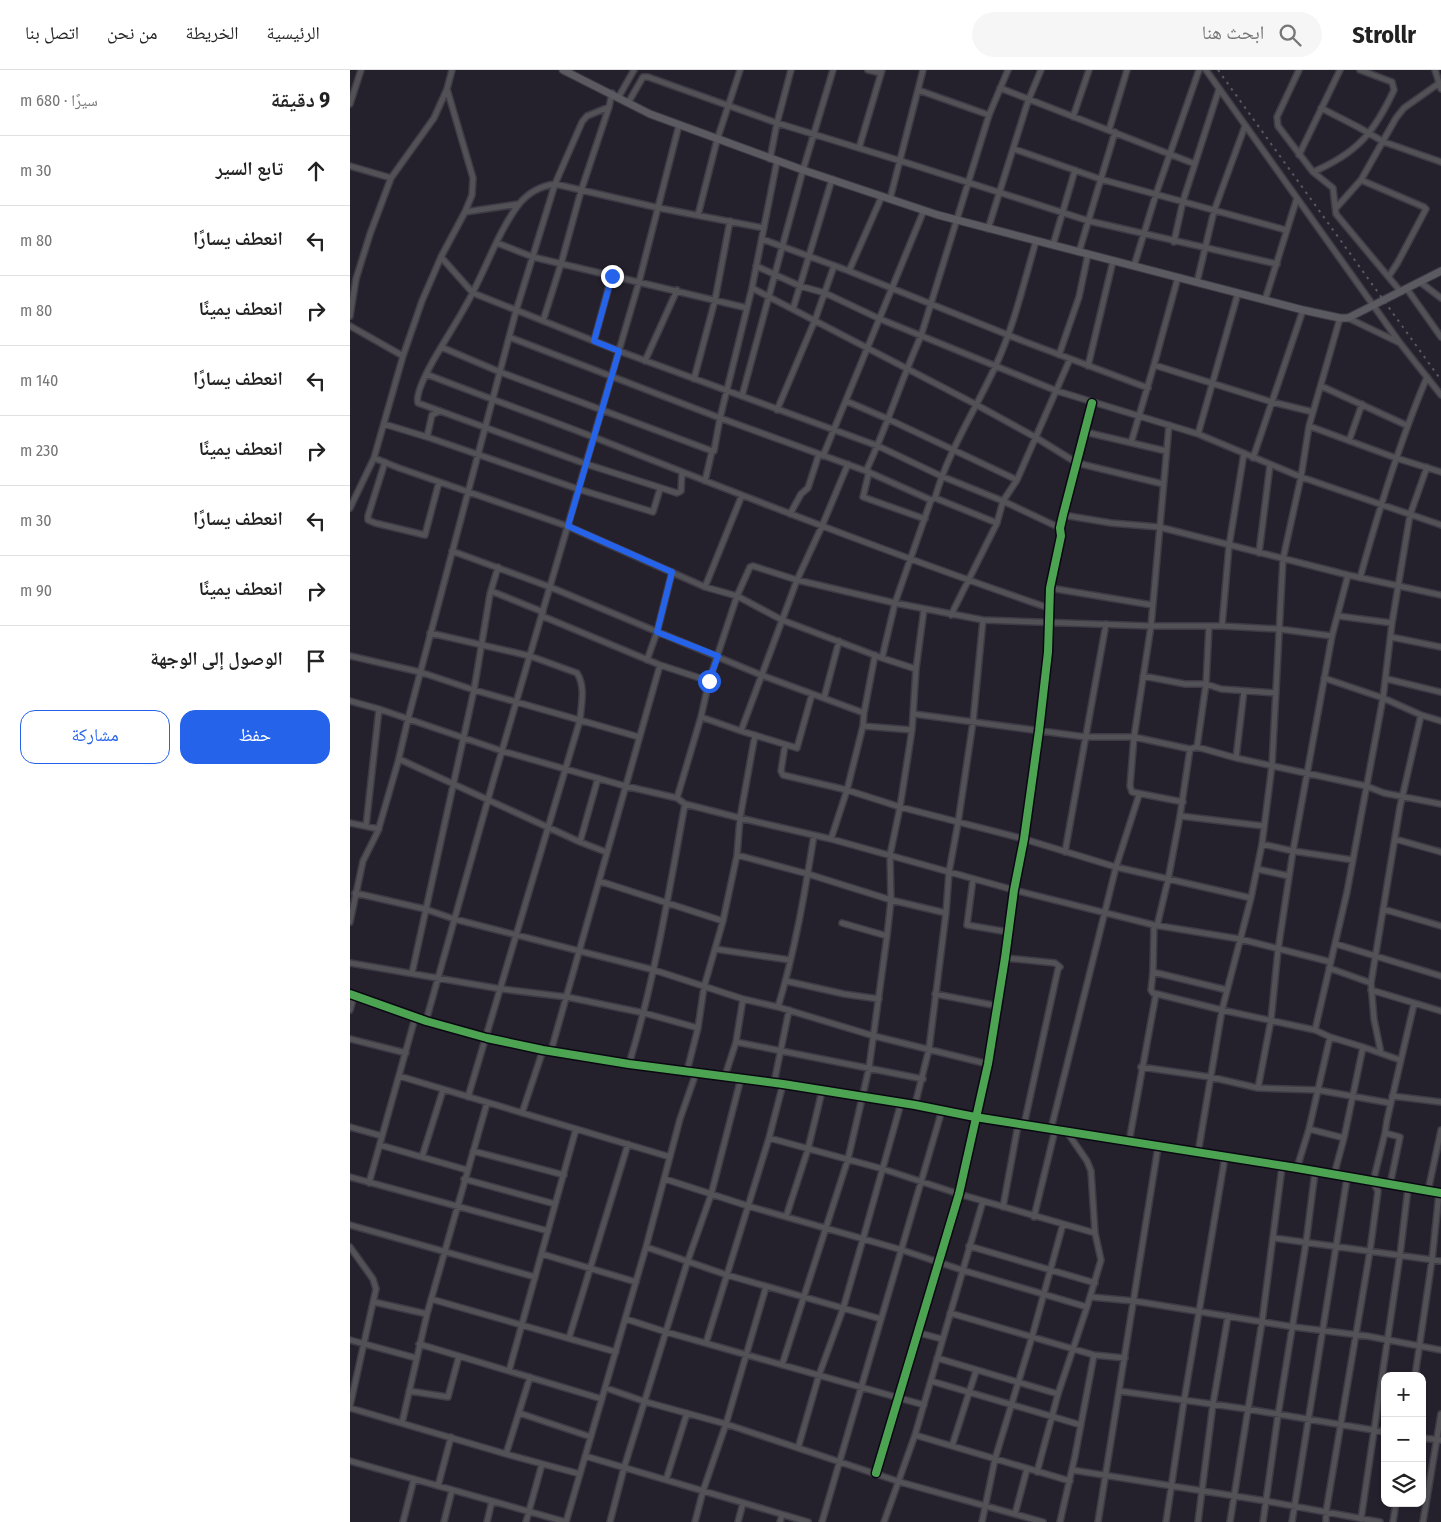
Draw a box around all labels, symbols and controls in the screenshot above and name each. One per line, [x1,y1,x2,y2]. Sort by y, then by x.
search box [972,12,1322,57]
text: ابحث هنا [1202,21,1264,44]
icon: search [1276,21,1304,49]
text: Strollr [1352,21,1416,49]
text: اتصل بنا [25,22,79,44]
text: من نحن [107,22,158,44]
text: الخريطة [186,22,239,44]
text: الرئيسية [267,22,320,44]
text: 9 دقيقة [271,87,330,113]
text: سيرًا · 680 m [20,91,98,110]
text: تابع السير [216,157,283,180]
icon: ahead [302,157,330,185]
text: 30 m [20,161,52,180]
text: انعطف يسارًا [193,227,283,250]
icon: left [302,227,330,255]
text: 80 m [20,231,52,250]
route end [601,265,624,288]
text: انعطف يمينًا [198,297,283,320]
icon: right [302,297,330,325]
text: 80 m [20,301,52,320]
text: انعطف يسارًا [193,367,283,390]
icon: left [302,367,330,395]
text: 140 m [20,371,58,390]
text: انعطف يمينًا [198,437,283,460]
icon: right [302,437,330,465]
text: 230 m [20,441,59,460]
text: انعطف يسارًا [193,507,283,530]
icon: left [302,507,330,535]
text: 30 m [20,511,52,530]
text: انعطف يمينًا [198,577,283,600]
icon: right [302,577,330,605]
text: 90 m [20,581,52,600]
text: الوصول إلى الوجهة [150,647,283,670]
icon: arrive [302,647,330,675]
route start [698,670,721,693]
button: مشاركة [20,710,170,764]
button: حفظ [180,710,330,764]
map controls [1381,1372,1426,1507]
button: + [1381,1372,1426,1417]
button: − [1381,1417,1426,1462]
button: layers [1381,1462,1426,1507]

